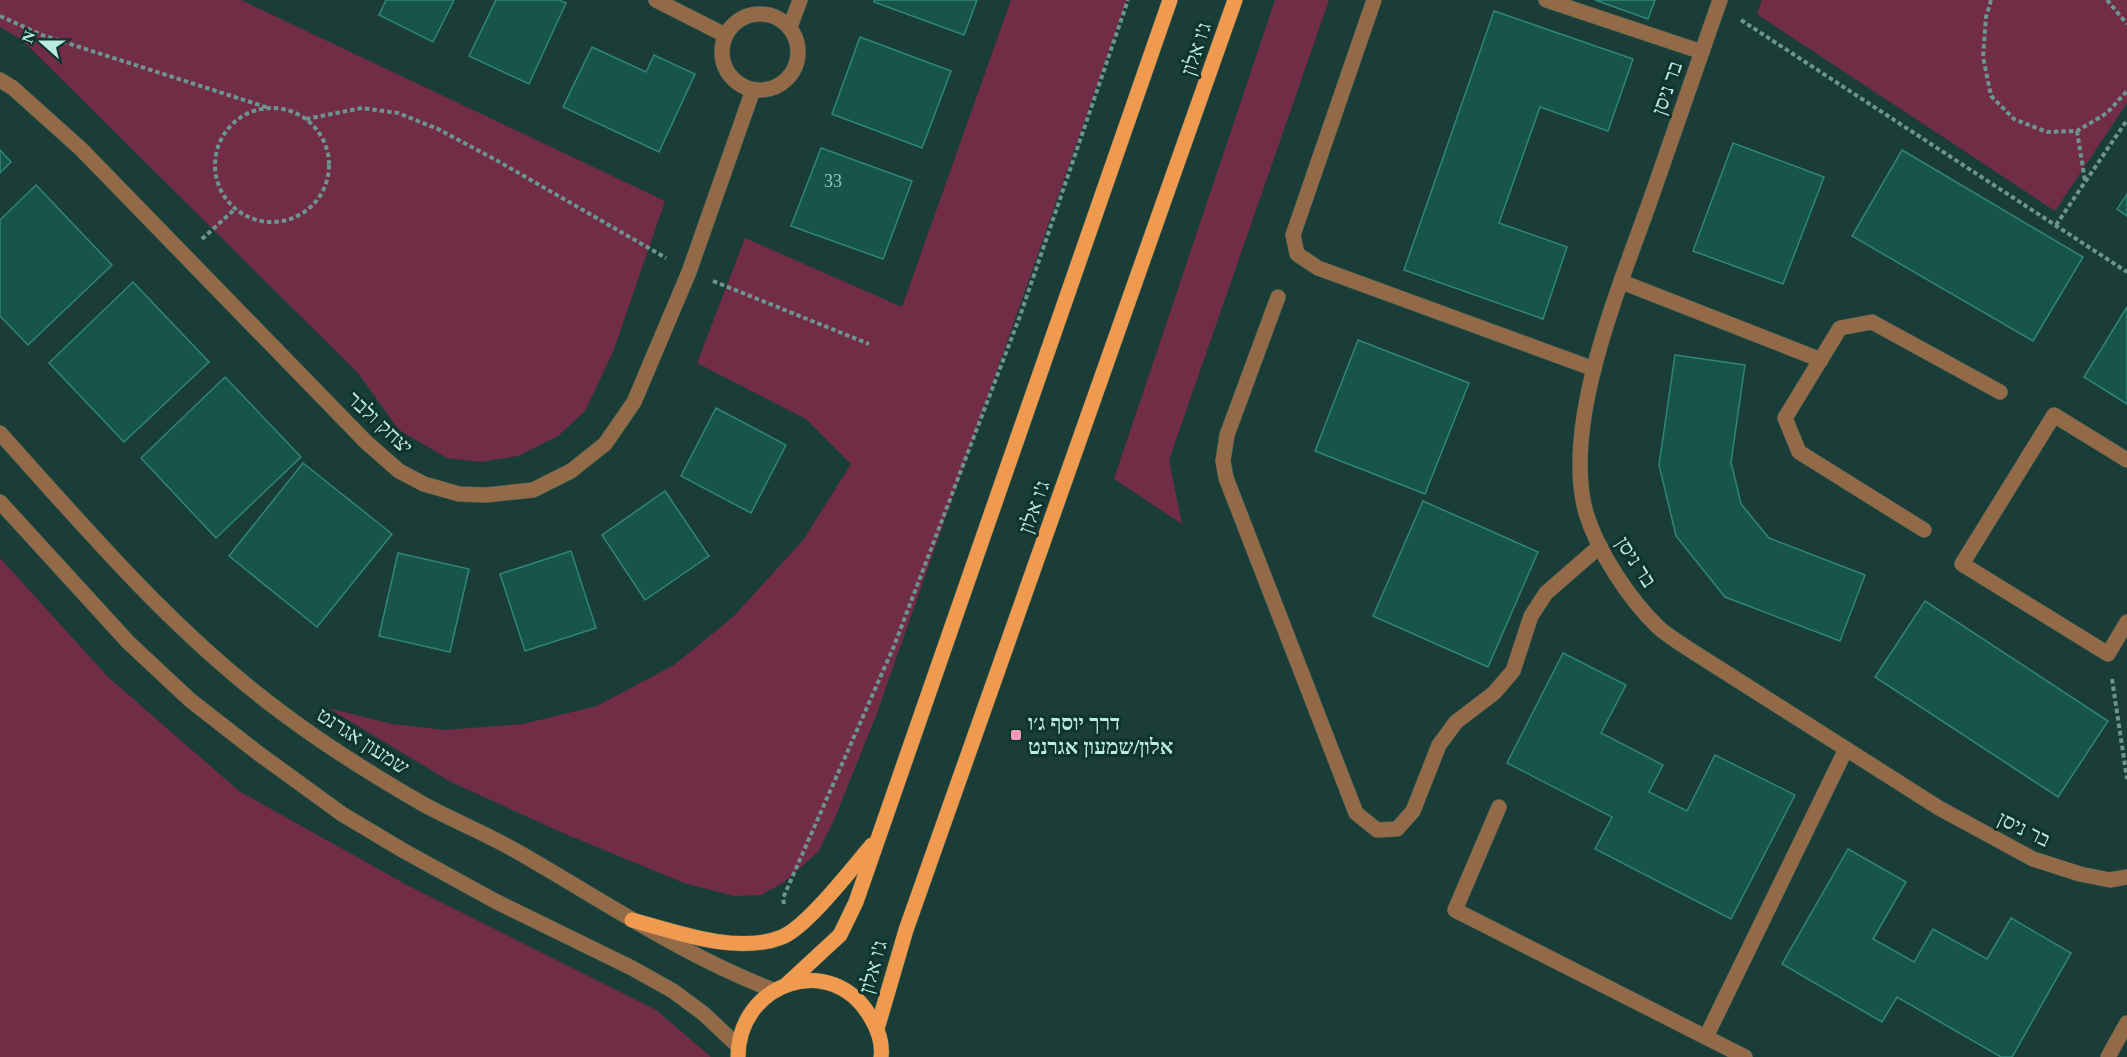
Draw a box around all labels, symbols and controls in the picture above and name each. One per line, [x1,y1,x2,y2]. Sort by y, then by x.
north arrow [12,12,72,72]
street label: ג'ו אלון [1176,19,1216,79]
text: N [18,28,39,45]
street label: בר ניסן [1647,58,1687,118]
house number: 33 [824,171,842,191]
street label: יצחק ולבר [342,387,418,459]
street label: ג'ו אלון [1013,477,1055,537]
street label: בר ניסן [1611,532,1661,592]
street label: שמעון אגרנט [313,702,413,780]
place label: דרך יוסף ג׳ו אלון/שמעון אגרנט [1028,711,1173,759]
marker: דרך יוסף ג׳ו אלון/שמעון אגרנט [1009,728,1023,742]
street label: בר ניסן [1994,806,2054,852]
street label: ג'ו אלון [854,937,892,997]

